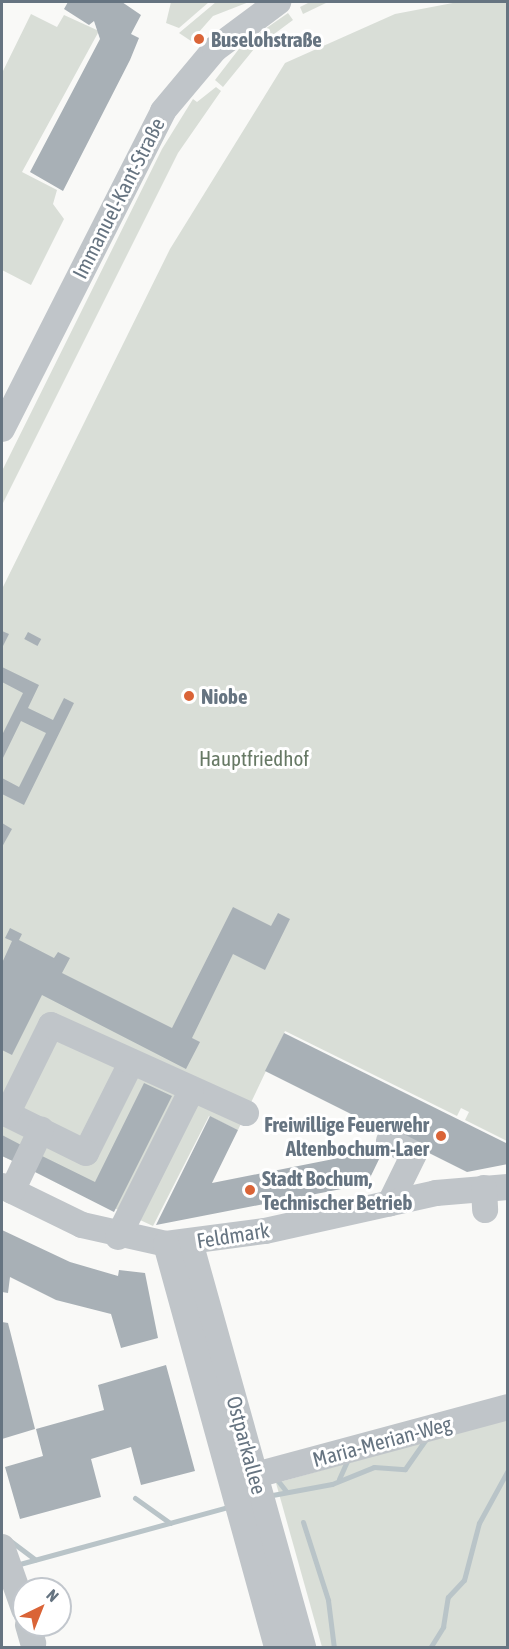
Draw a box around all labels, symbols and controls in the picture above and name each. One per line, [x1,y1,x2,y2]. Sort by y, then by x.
place label: Buselohstraße [211,26,322,52]
marker: Buselohstraße [192,32,206,46]
street label: Immanuel-Kant-Straße [67,113,169,283]
place label: Niobe [201,683,248,709]
marker: Niobe [182,689,196,703]
park label: Hauptfriedhof [199,745,309,771]
place label: Freiwillige Feuerwehr Altenbochum-Laer [264,1111,429,1161]
marker: Freiwillige Feuerwehr Altenbochum-Laer [434,1129,448,1143]
place label: Stadt Bochum, Technischer Betrieb [262,1165,412,1215]
marker: Stadt Bochum, Technischer Betrieb [243,1183,257,1197]
street label: Feldmark [195,1217,271,1253]
street label: Ostparkallee [222,1393,272,1497]
street label: Maria-Merian-Weg [310,1410,454,1472]
north arrow [12,1577,72,1637]
text: N [43,1585,63,1605]

